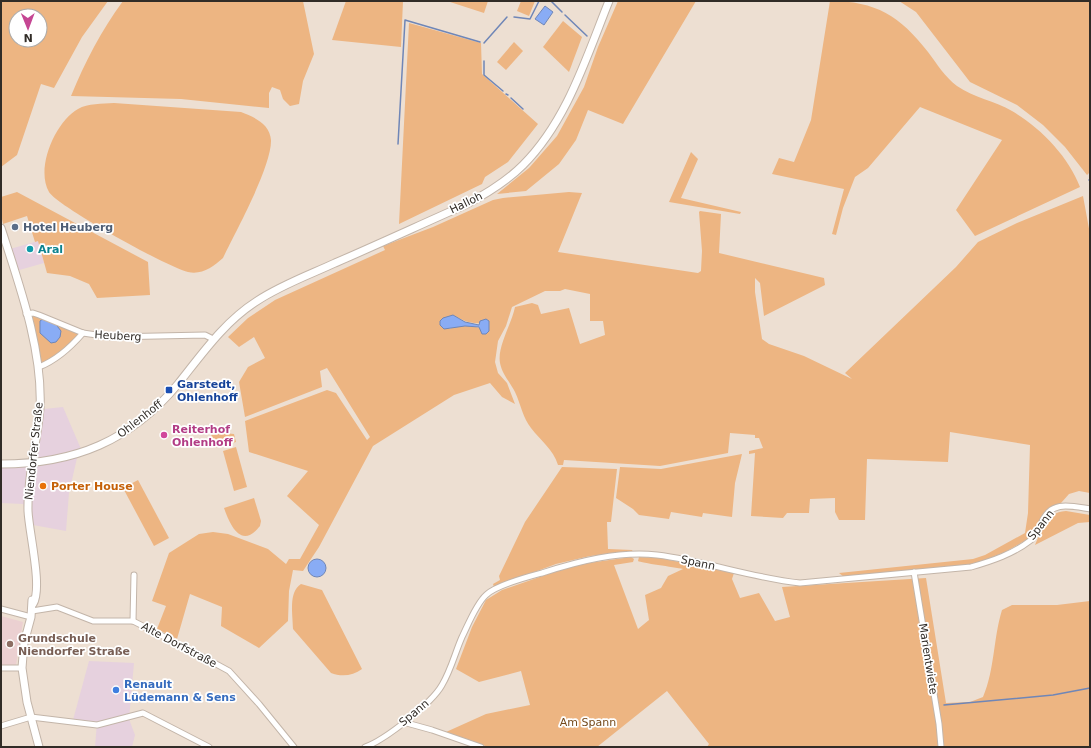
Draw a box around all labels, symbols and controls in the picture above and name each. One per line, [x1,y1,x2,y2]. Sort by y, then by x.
north arrow [8,8,48,48]
text: N [23,31,33,44]
street label: Halloh [447,190,485,216]
place label: Hotel Heuberg [23,221,113,234]
marker: Hotel Heuberg [10,222,20,232]
place label: Aral [38,243,63,256]
marker: Aral [25,244,35,254]
street label: Heuberg [94,328,142,344]
place label: Garstedt, Ohlenhoff [177,378,238,404]
marker: Garstedt, Ohlenhoff [164,385,174,395]
street label: Ohlenhoff [115,397,165,441]
street label: Niendorfer Straße [22,401,46,501]
place label: Reiterhof Ohlenhoff [172,423,233,449]
marker: Reiterhof Ohlenhoff [159,430,169,440]
place label: Porter House [51,480,133,493]
marker: Porter House [38,481,48,491]
street label: Spann [1025,507,1057,543]
street label: Spann [680,553,716,573]
street label: Alte Dorfstraße [139,620,219,671]
street label: Marientwiete [916,623,940,696]
place label: Grundschule Niendorfer Straße [18,632,130,658]
marker: Grundschule Niendorfer Straße [5,639,15,649]
place label: Renault Lüdemann & Sens [124,678,236,704]
marker: Renault Lüdemann & Sens [111,685,121,695]
street label: Spann [397,697,431,729]
park label: Am Spann [560,716,616,729]

